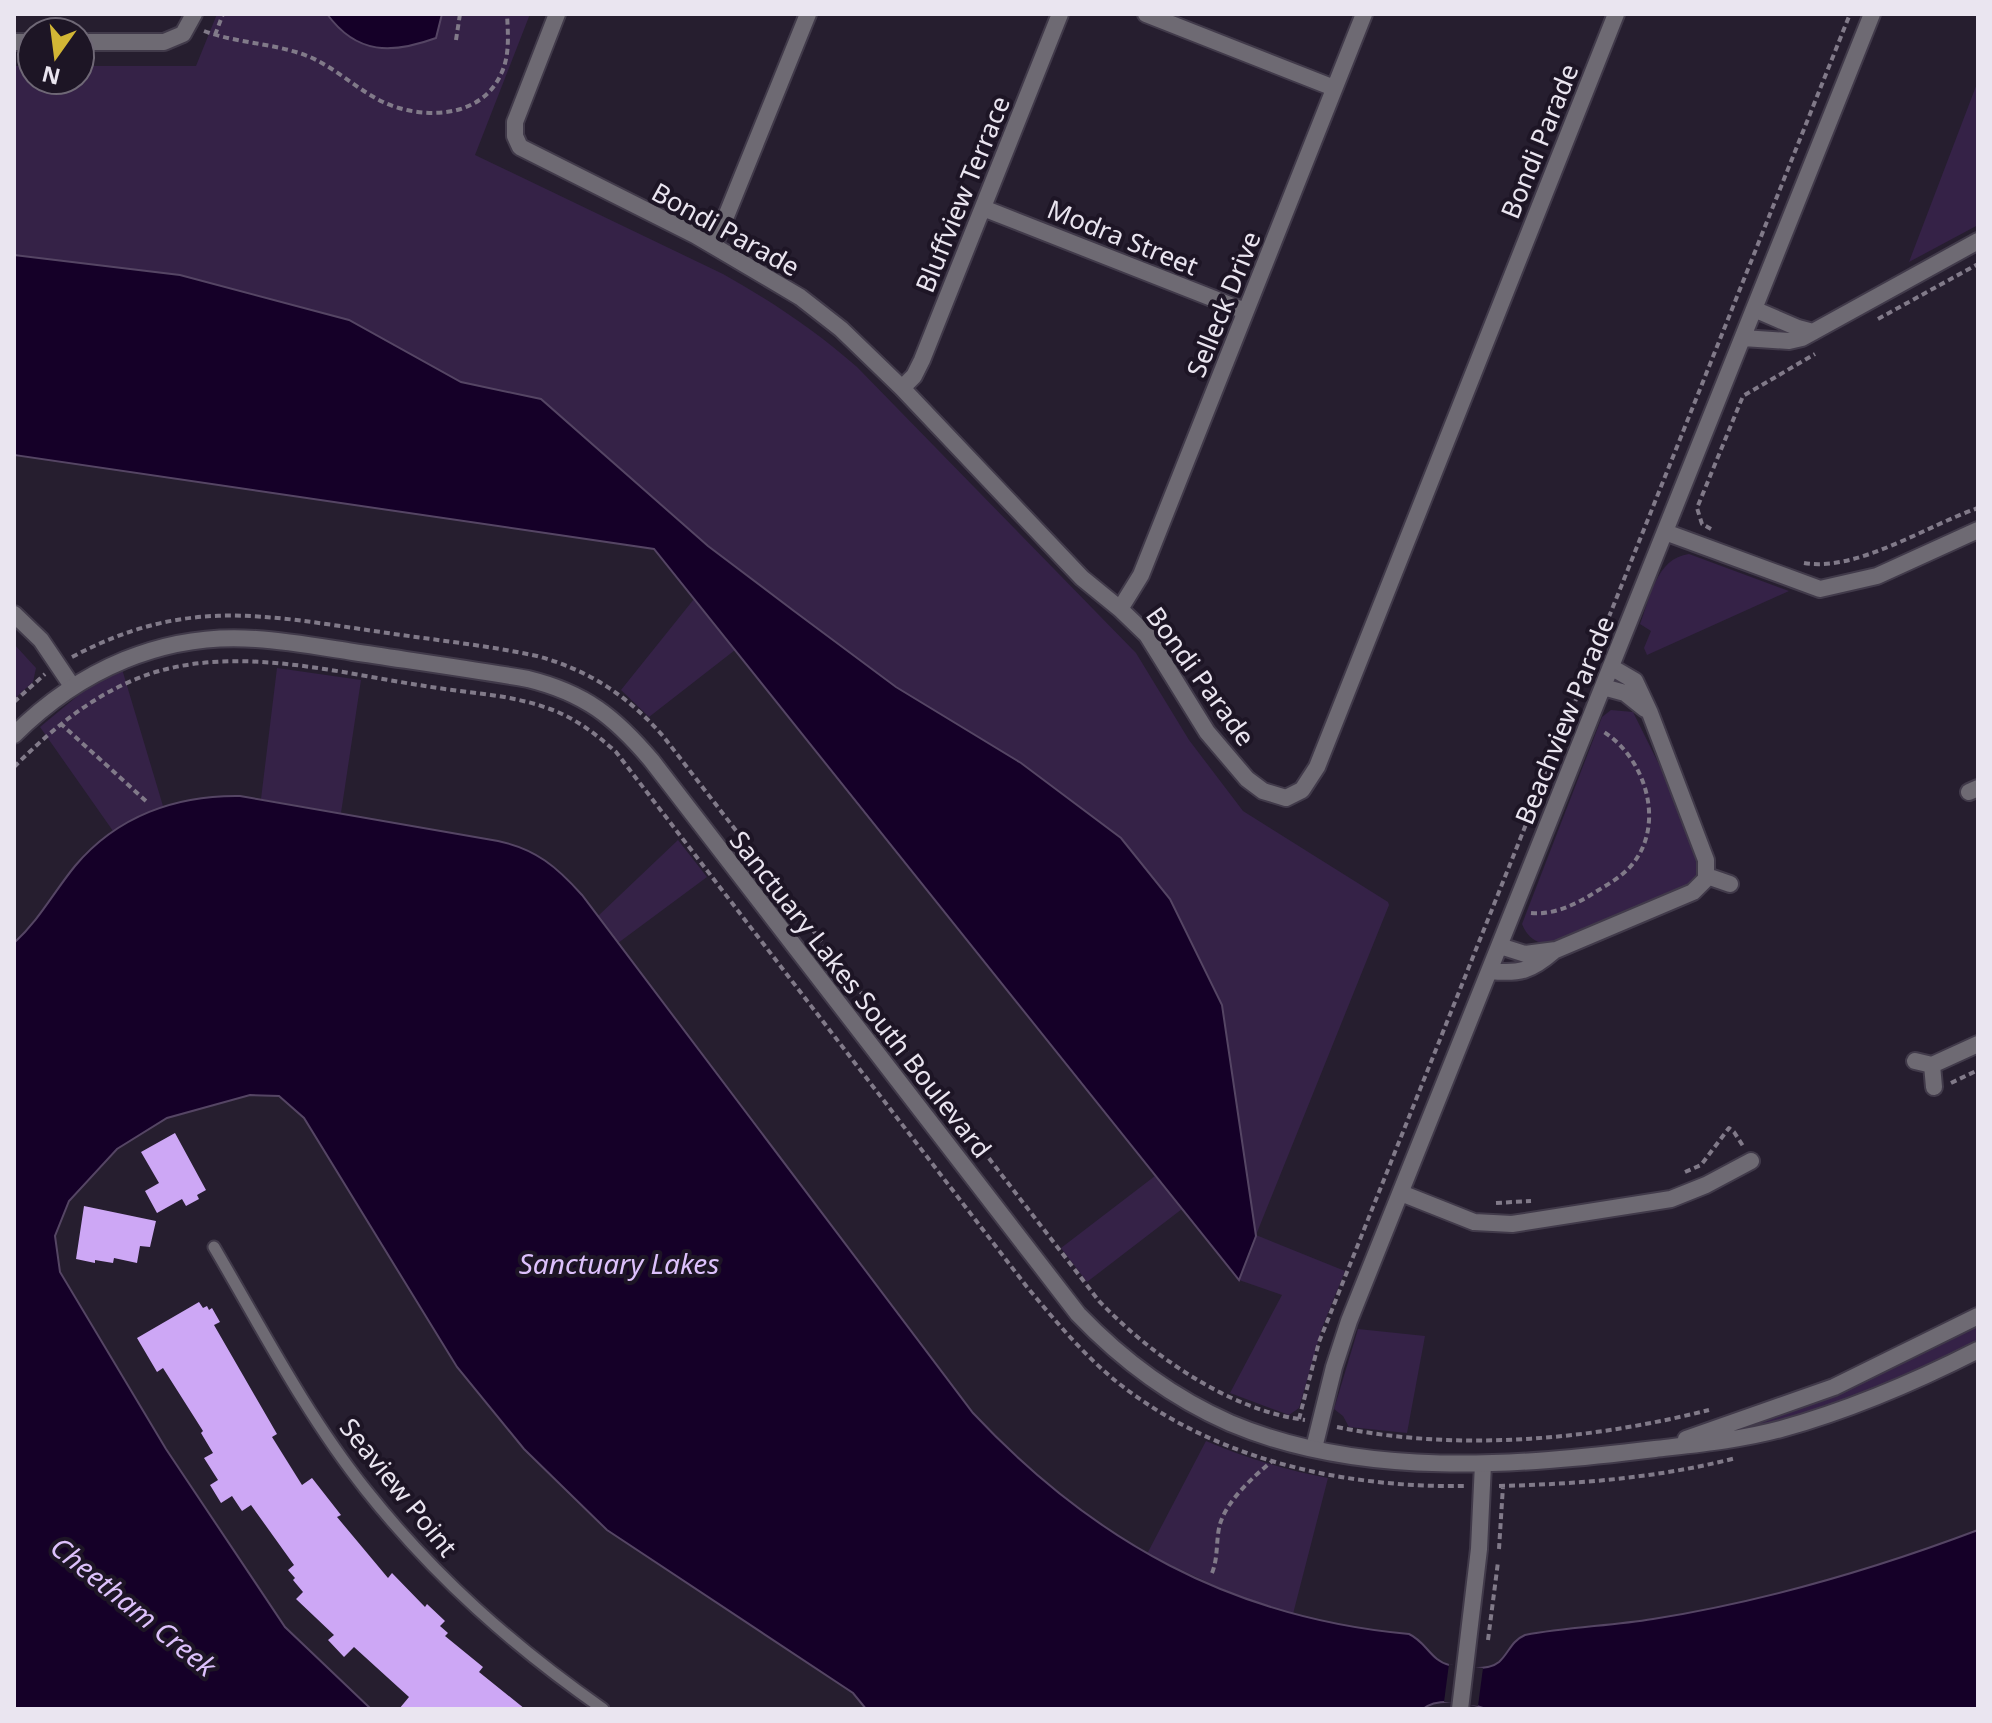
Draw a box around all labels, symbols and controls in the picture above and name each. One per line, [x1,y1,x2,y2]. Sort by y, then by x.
north arrow [16,16,96,96]
street label: Bondi Parade [1492,58,1586,224]
text: N [39,60,63,93]
street label: Bluffview Terrace [906,90,1018,298]
street label: Bondi Parade [646,174,806,284]
street label: Modra Street [1042,190,1204,284]
street label: Selleck Drive [1177,226,1269,382]
street label: Bondi Parade [1138,599,1264,753]
street label: Beachview Parade [1506,610,1622,830]
street label: Sanctuary Lakes South Boulevard [722,823,1000,1165]
water label: Sanctuary Lakes [519,1244,719,1282]
street label: Seaview Point [332,1410,466,1564]
water label: Cheetham Creek [43,1527,226,1685]

